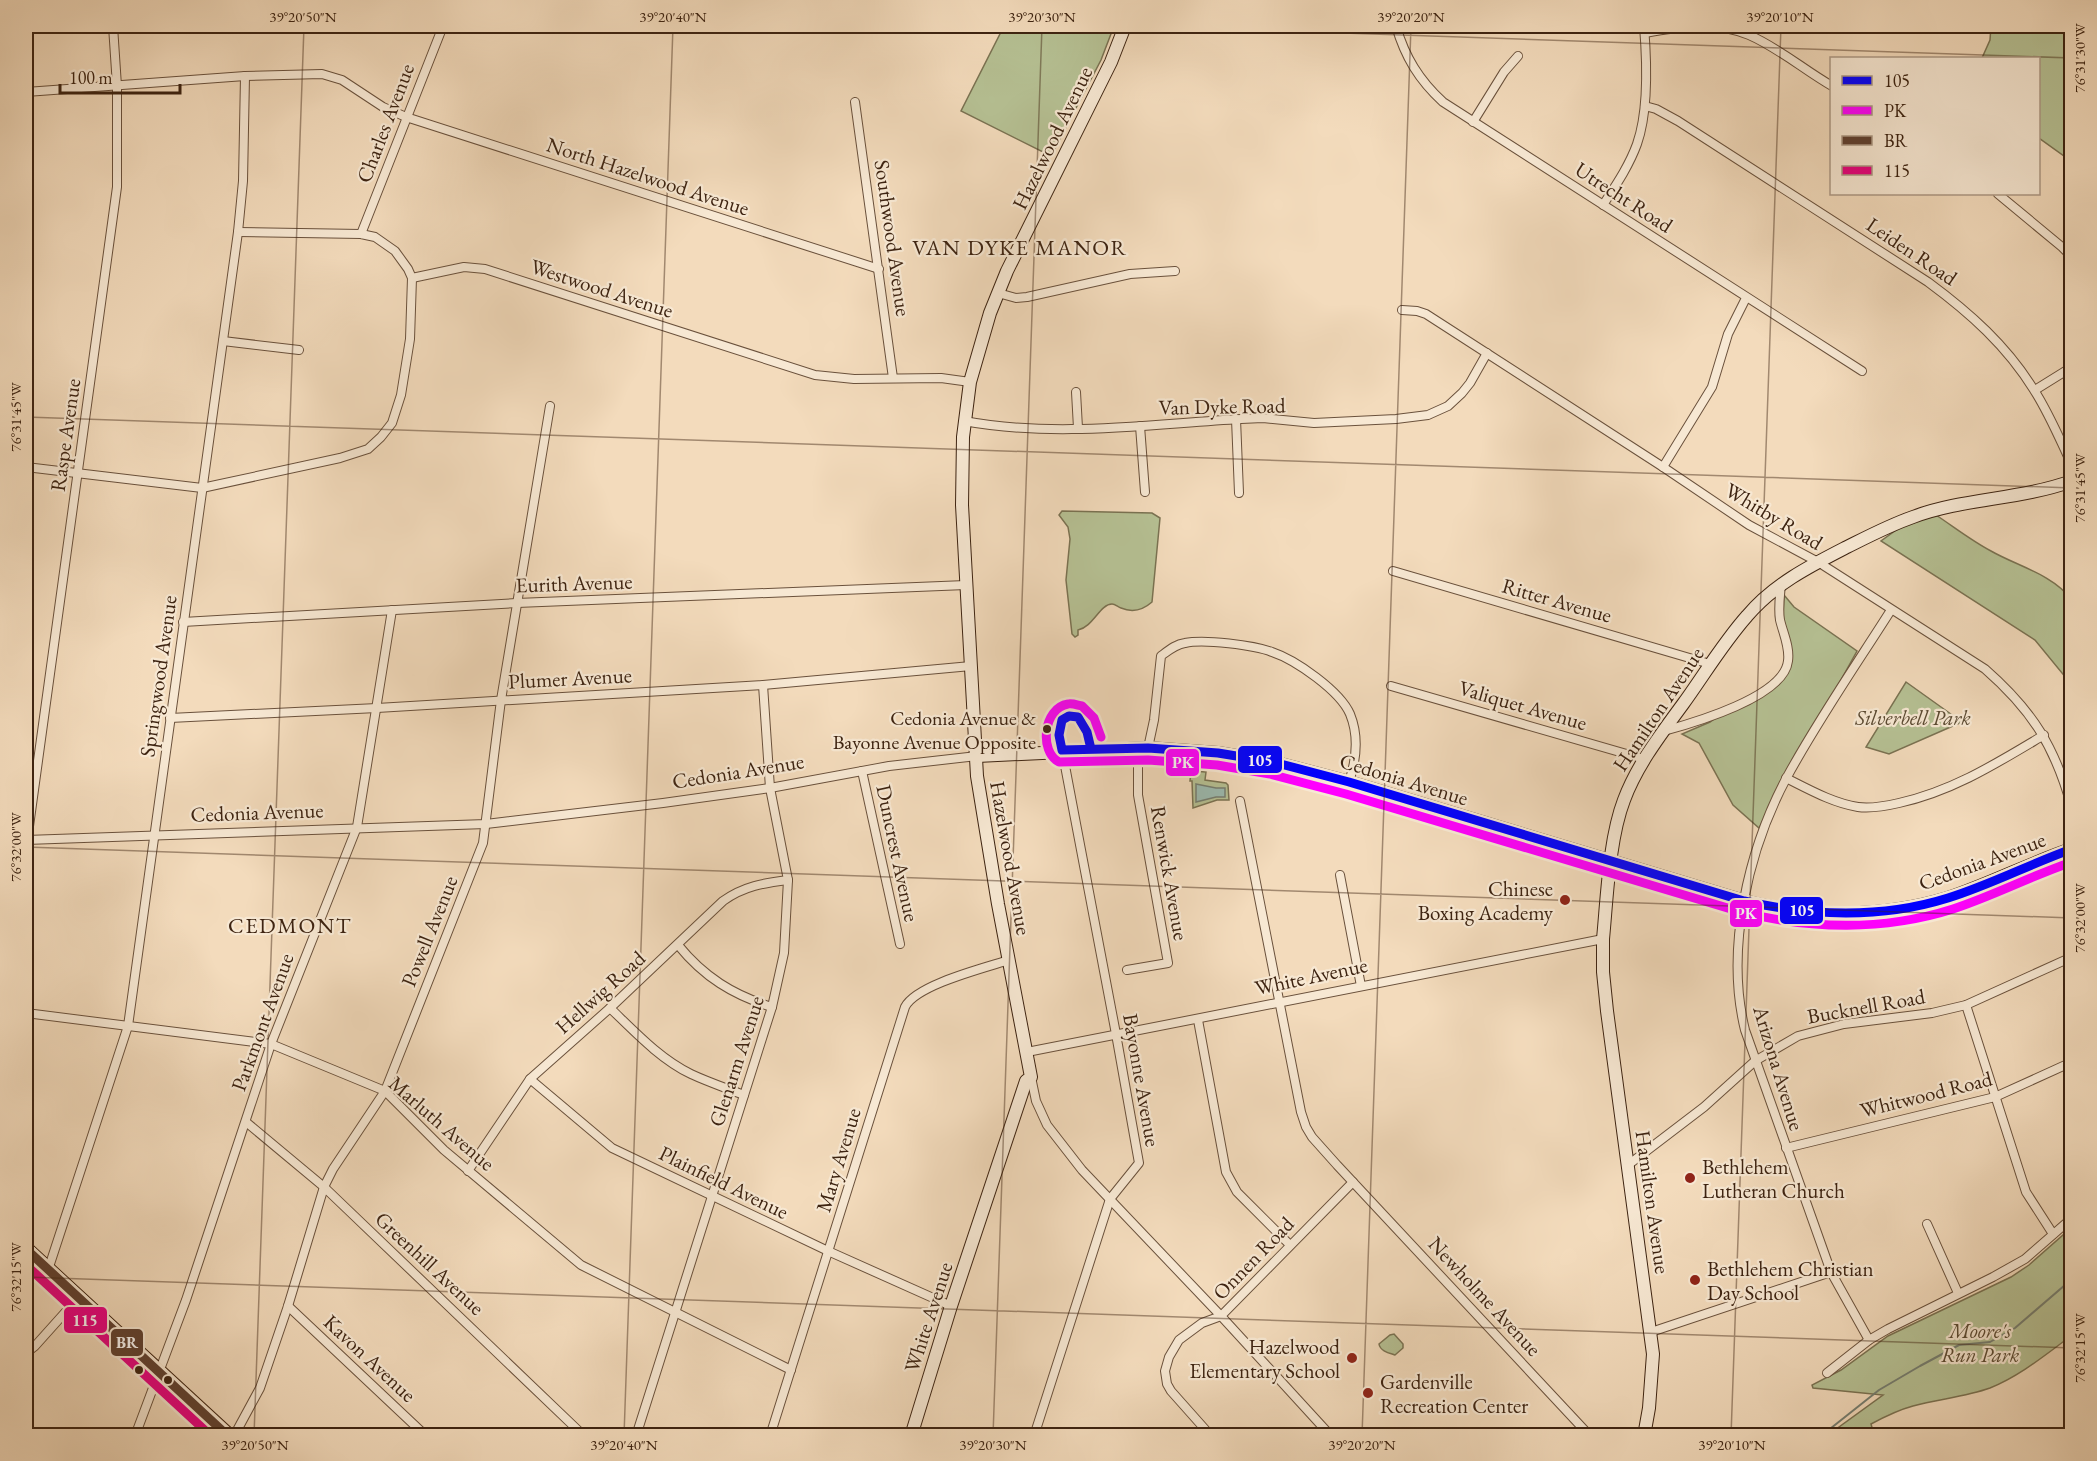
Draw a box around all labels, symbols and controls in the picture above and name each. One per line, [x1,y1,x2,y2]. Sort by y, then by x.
text: 39°20'50"N [269,7,337,26]
text: 39°20'40"N [639,7,707,26]
text: 39°20'30"N [1008,7,1076,26]
text: 39°20'20"N [1377,7,1445,26]
text: 39°20'10"N [1746,7,1814,26]
text: 76°31'30"W [2070,23,2089,93]
scale bar [60,57,180,95]
legend [1830,57,2040,195]
street label: Charles Avenue [350,60,420,186]
street label: Hazelwood Avenue [1006,62,1098,214]
text: 100 m [69,66,113,89]
text: 105 [1884,69,1910,92]
text: PK [1884,99,1907,122]
text: BR [1884,129,1908,152]
street label: North Hazelwood Avenue [543,130,753,222]
street label: Utrecht Road [1570,155,1678,239]
street label: Southwood Avenue [869,158,917,318]
text: 115 [1884,159,1910,182]
street label: Leiden Road [1861,211,1963,291]
district label: VAN DYKE MANOR [912,233,1128,262]
street label: Westwood Avenue [527,252,677,324]
street label: Raspe Avenue [44,377,86,493]
text: 76°31'45"W [6,382,25,452]
street label: Van Dyke Road [1158,391,1286,421]
text: 76°31'45"W [2070,453,2089,523]
street label: Whitby Road [1720,476,1828,556]
street label: Eurith Avenue [515,567,633,599]
street label: Ritter Avenue [1499,571,1615,629]
street label: Springwood Avenue [133,594,183,758]
street label: Hamilton Avenue [1606,642,1710,776]
street label: Plumer Avenue [508,661,632,695]
street label: Valiquet Avenue [1456,674,1590,736]
park label: Silverbell Park [1854,704,1971,731]
place label: Cedonia Avenue & Bayonne Avenue Opposite [833,705,1036,755]
marker: Cedonia Avenue & Bayonne Avenue Opposite [1041,723,1053,735]
line badge: 105 [1237,745,1283,774]
street label: Cedonia Avenue [670,747,806,795]
street label: Cedonia Avenue [1336,747,1472,811]
line badge: PK [1165,748,1200,777]
text: 105 [1247,750,1273,771]
text: PK [1172,752,1195,773]
street label: Hazelwood Avenue [984,779,1038,937]
street label: Duncrest Avenue [870,782,926,924]
street label: Cedonia Avenue [190,796,324,828]
street label: Renwick Avenue [1145,804,1195,942]
text: 76°32'00"W [6,812,25,882]
street label: Cedonia Avenue [1915,826,2049,896]
street label: Powell Avenue [395,872,463,990]
place label: Chinese Boxing Academy [1418,875,1554,926]
text: 76°32'00"W [2070,883,2089,953]
marker: Chinese Boxing Academy [1558,893,1572,907]
line badge: 105 [1779,896,1824,925]
line badge: PK [1729,899,1763,928]
text: 105 [1789,900,1815,921]
text: PK [1735,903,1758,924]
district label: CEDMONT [228,911,352,940]
street label: Hellwig Road [549,944,651,1040]
street label: Parkmont Avenue [225,949,299,1095]
street label: White Avenue [1252,951,1370,1001]
street label: Bucknell Road [1805,982,1927,1030]
street label: Glenarm Avenue [702,992,770,1130]
street label: Arizona Avenue [1747,1001,1811,1134]
street label: Bayonne Avenue [1117,1011,1167,1149]
street label: Whitwood Road [1857,1064,1995,1123]
street label: Marluth Avenue [383,1070,501,1176]
street label: Mary Avenue [809,1105,867,1215]
street label: Hamilton Avenue [1630,1129,1676,1275]
street label: Plainfield Avenue [655,1139,793,1225]
place label: Bethlehem Lutheran Church [1702,1153,1845,1204]
marker: Bethlehem Lutheran Church [1683,1171,1697,1185]
street label: Greenhill Avenue [370,1205,490,1321]
street label: Onnen Road [1207,1210,1300,1305]
street label: Newholme Avenue [1423,1230,1547,1362]
text: 76°32'15"W [6,1242,25,1312]
place label: Bethlehem Christian Day School [1707,1255,1874,1306]
street label: White Avenue [897,1258,959,1376]
marker: Bethlehem Christian Day School [1688,1273,1702,1287]
line badge: 115 [63,1306,108,1334]
street label: Kavon Avenue [318,1308,422,1408]
text: 115 [72,1310,98,1331]
text: 76°32'15"W [2070,1313,2089,1383]
park label: Moore's Run Park [1941,1317,2020,1368]
line badge: BR [110,1328,144,1357]
text: BR [116,1332,139,1353]
place label: Hazelwood Elementary School [1189,1333,1340,1384]
marker: Hazelwood Elementary School [1345,1351,1359,1365]
unlabelled marker [133,1364,145,1376]
place label: Gardenville Recreation Center [1380,1368,1528,1419]
unlabelled marker [162,1374,174,1386]
marker: Gardenville Recreation Center [1361,1386,1375,1400]
text: 39°20'50"N [221,1435,289,1454]
text: 39°20'40"N [590,1435,658,1454]
text: 39°20'30"N [959,1435,1027,1454]
text: 39°20'20"N [1328,1435,1396,1454]
text: 39°20'10"N [1698,1435,1766,1454]

